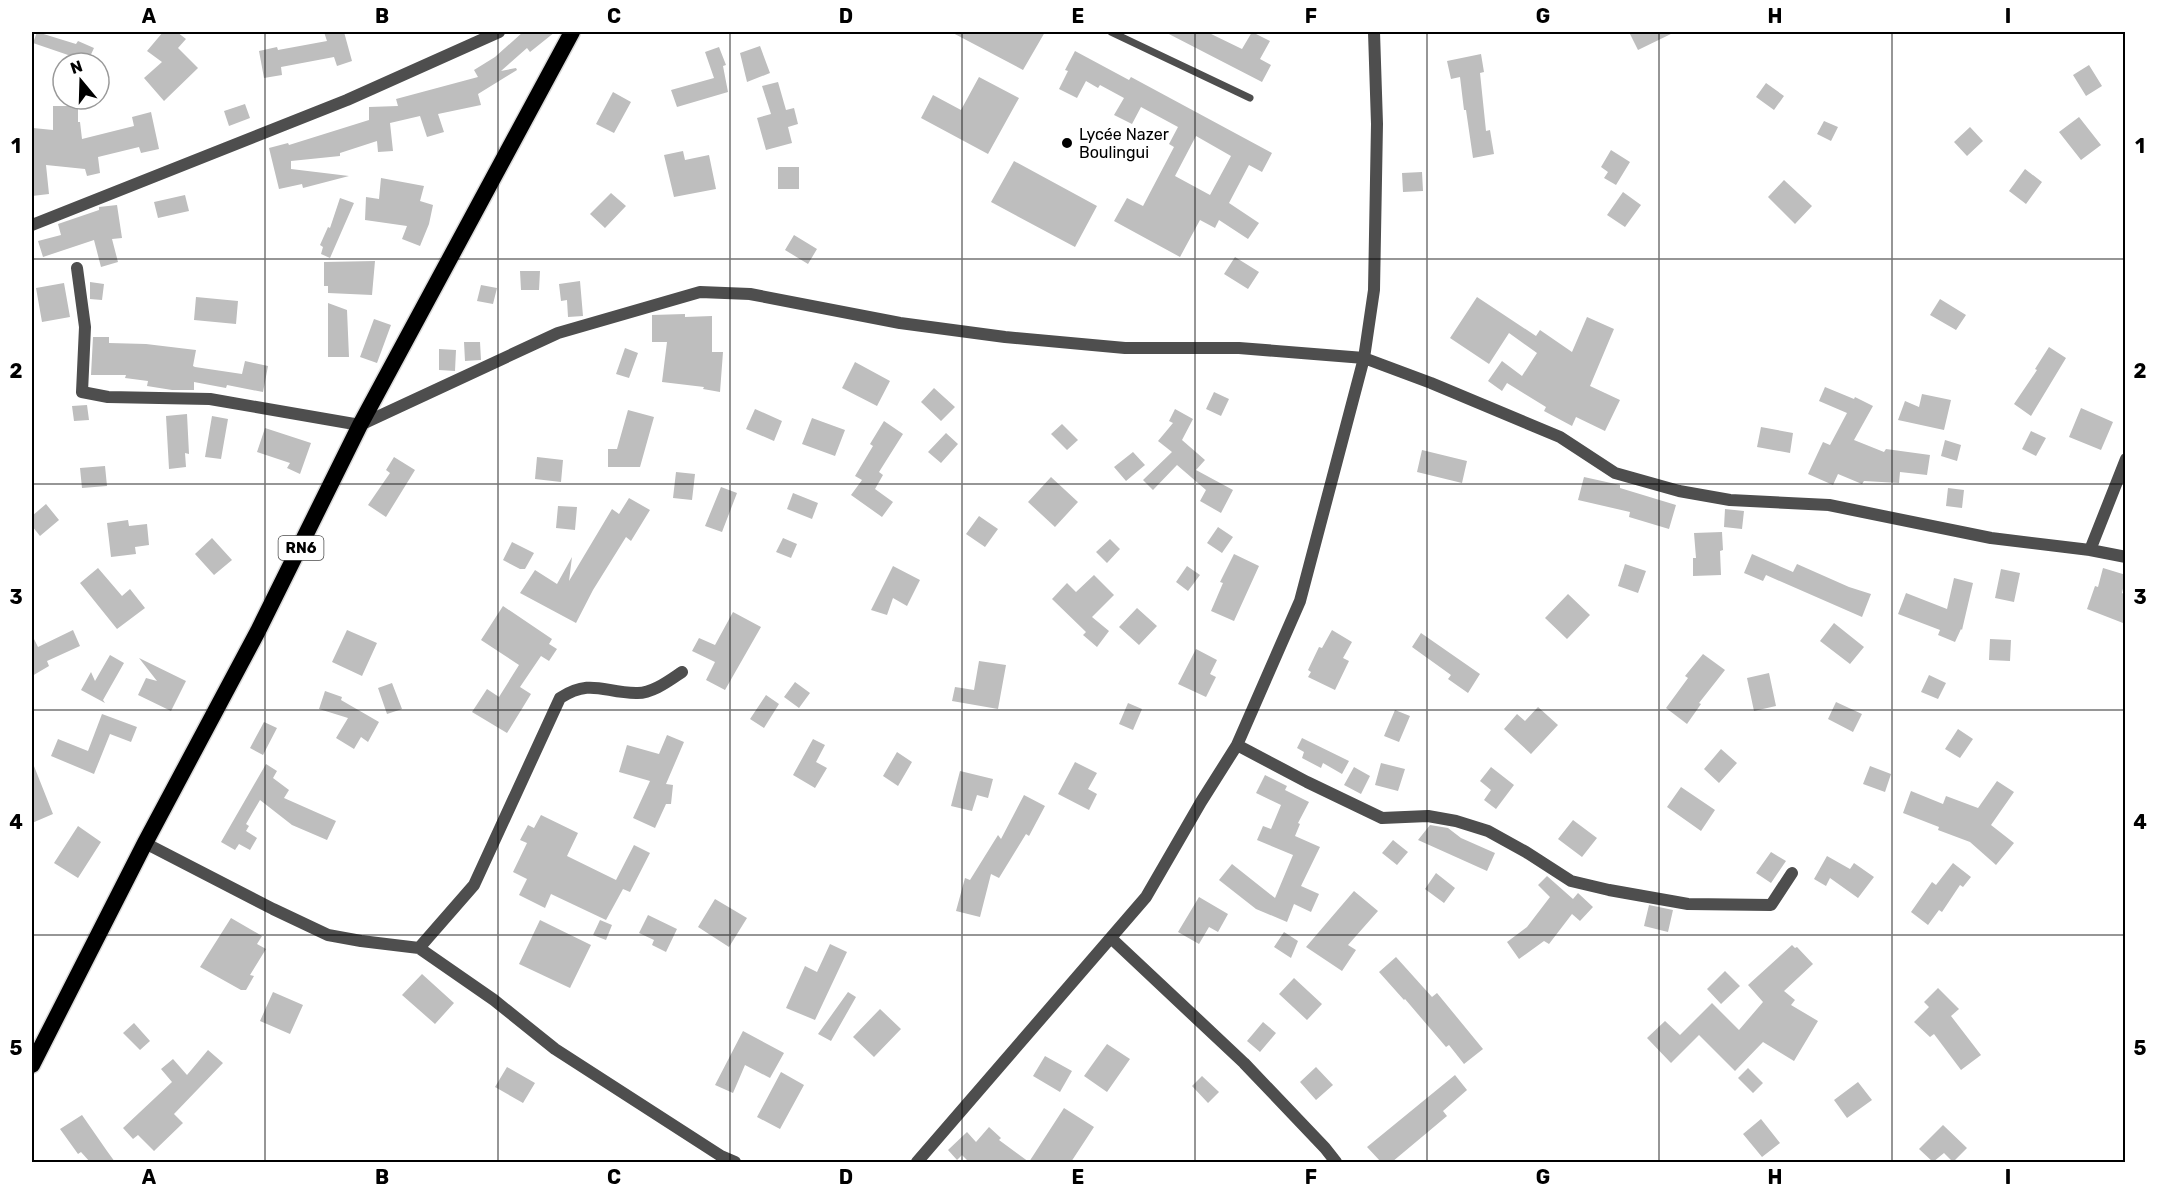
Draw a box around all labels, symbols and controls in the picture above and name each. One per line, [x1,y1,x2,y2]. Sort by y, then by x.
text: A [142,4,157,28]
text: B [375,4,389,28]
text: C [607,4,621,28]
text: D [839,4,853,28]
text: E [1072,4,1084,28]
text: F [1305,4,1317,28]
text: G [1536,4,1550,28]
text: H [1768,4,1782,28]
text: I [2005,4,2011,28]
north arrow [51,51,111,111]
text: N [68,56,85,78]
place label: Lycée Nazer Boulingui [1079,125,1169,162]
text: 1 [11,134,21,158]
text: 1 [2135,134,2145,158]
marker: Lycée Nazer Boulingui [1060,136,1074,150]
text: 2 [10,359,23,383]
text: 2 [2134,359,2147,383]
road number: RN6 [278,536,324,560]
text: 3 [9,585,23,609]
text: 3 [2133,585,2147,609]
text: 4 [9,810,23,834]
text: 4 [2133,810,2147,834]
text: 5 [10,1036,23,1060]
text: 5 [2134,1036,2147,1060]
text: A [142,1165,157,1189]
text: B [375,1165,389,1189]
text: C [607,1165,621,1189]
text: D [839,1165,853,1189]
text: E [1072,1165,1084,1189]
text: F [1305,1165,1317,1189]
text: G [1536,1165,1550,1189]
text: H [1768,1165,1782,1189]
text: I [2005,1165,2011,1189]

